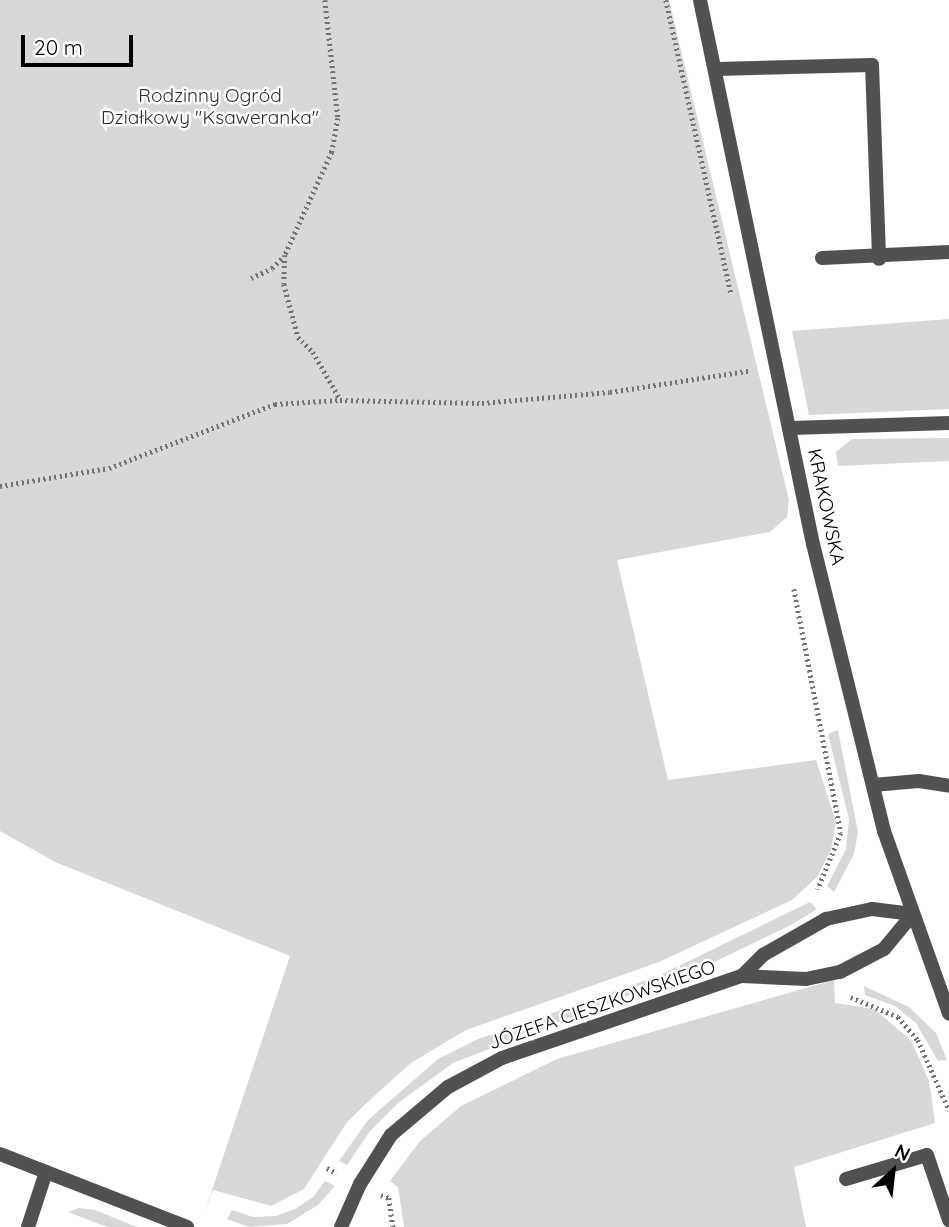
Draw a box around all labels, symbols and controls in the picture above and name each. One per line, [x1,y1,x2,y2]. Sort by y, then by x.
scale bar [24,21,136,65]
text: 20 m [34,34,83,60]
park label: Rodzinny Ogród Działkowy "Ksaweranka" [101,85,319,129]
street label: KRAKOWSKA [803,447,849,567]
street label: JÓZEFA CIESZKOWSKIEGO [485,955,719,1055]
north arrow [858,1136,928,1206]
text: N [891,1138,914,1166]

